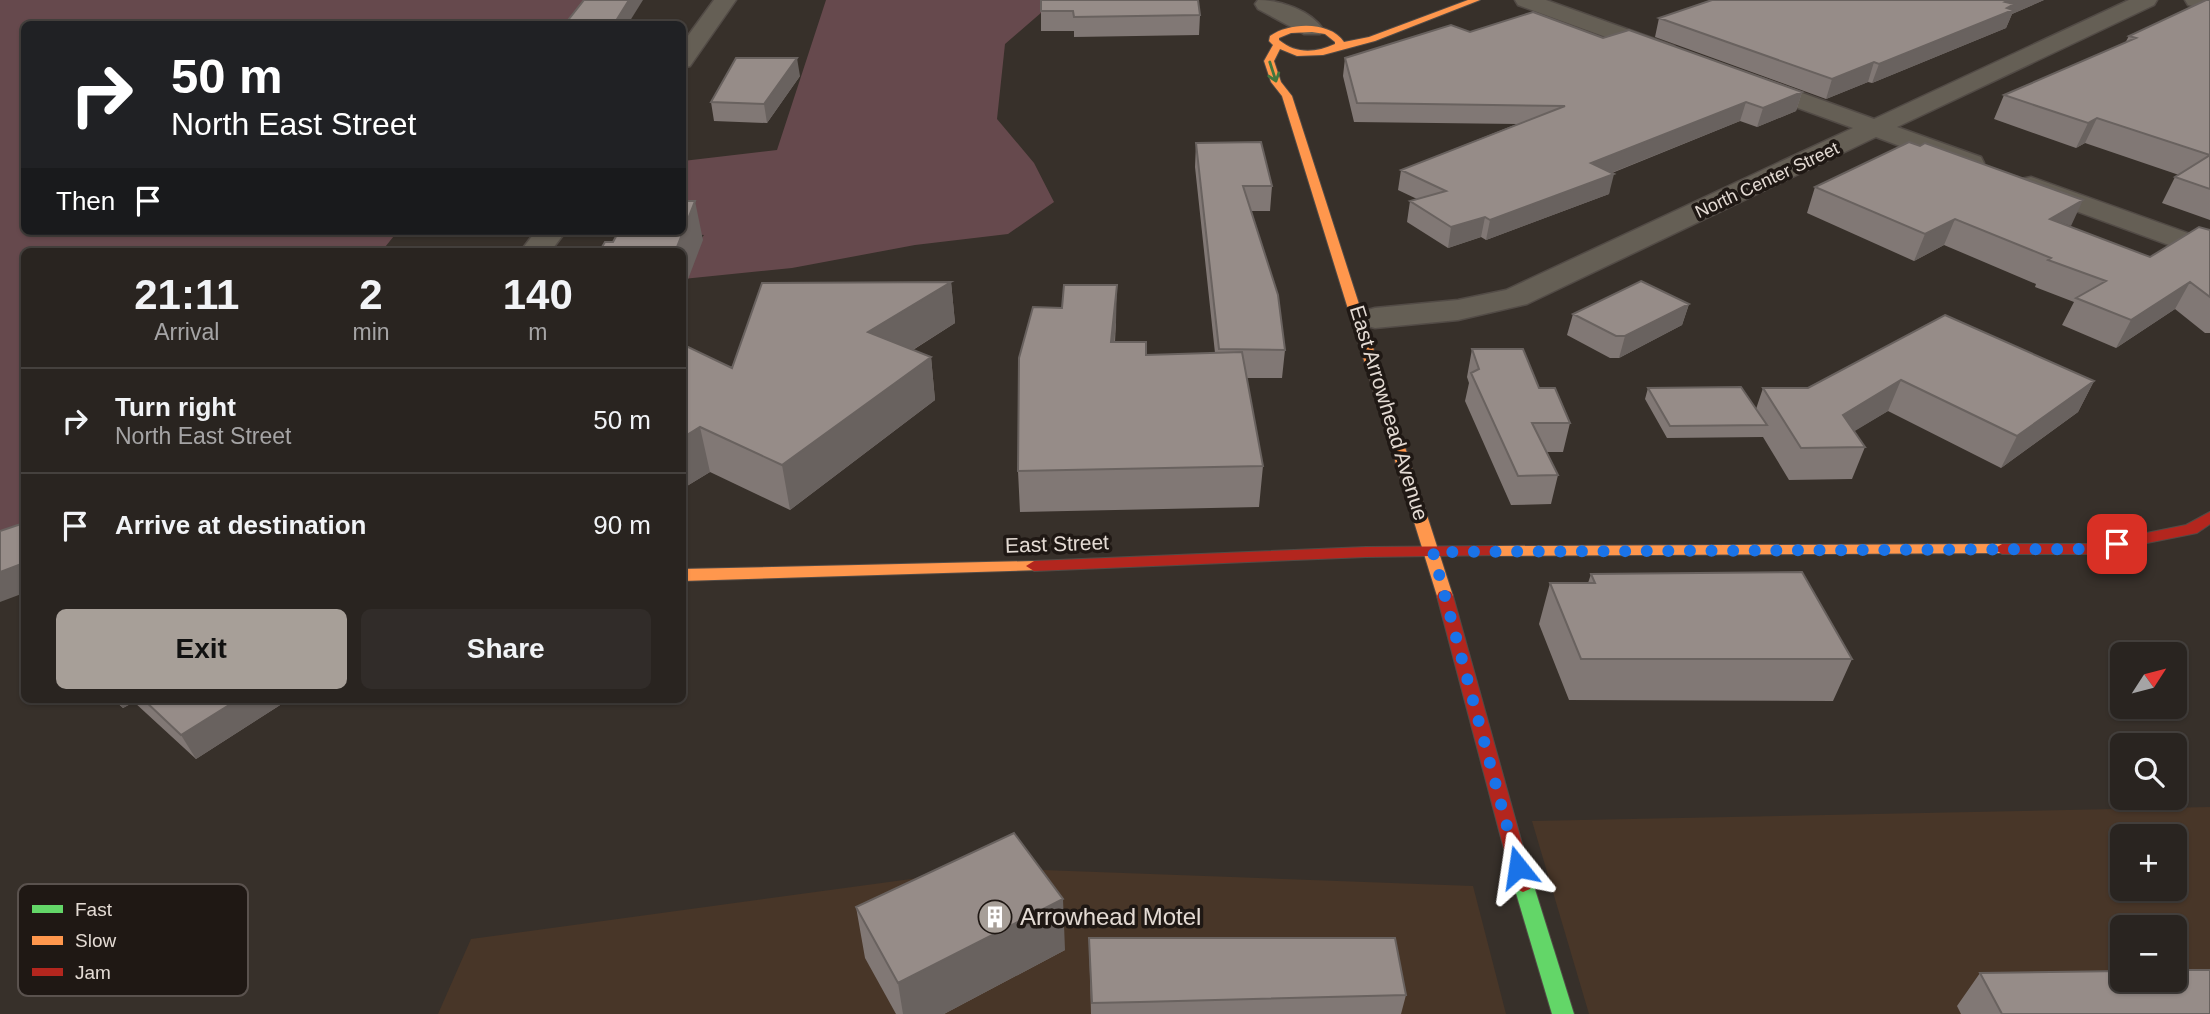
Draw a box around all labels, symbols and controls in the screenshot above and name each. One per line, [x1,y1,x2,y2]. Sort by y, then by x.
icon: right [56,49,147,140]
text: 50 m [171,49,283,103]
one-way arrow [1268,60,1280,82]
text: North East Street [171,106,416,142]
street label: North Center Street [1692,138,1842,222]
icon: arrive [129,182,167,220]
text: Then [56,186,115,216]
text: 21:11 [134,271,239,318]
text: 2 [359,271,383,318]
text: 140 [503,271,573,318]
street label: East Arrowhead Avenue [1346,302,1433,523]
text: Arrival [154,319,219,345]
text: min [352,319,390,345]
text: m [528,319,547,345]
text: Turn right [115,392,236,422]
icon: right [56,402,94,440]
text: 50 m [593,405,651,435]
text: North East Street [115,423,291,449]
icon: arrive [56,507,94,545]
text: Arrive at destination [115,510,366,540]
text: 90 m [593,510,651,540]
pin [2087,514,2147,574]
icon: arrive [2098,525,2136,563]
street label: East Street [1005,530,1109,557]
button: Exit [56,609,347,689]
button: Share [361,609,651,689]
north arrow [2110,642,2188,719]
map controls [2110,642,2187,992]
button: search [2110,733,2187,810]
button: + [2110,824,2187,901]
position arrow [1481,830,1555,904]
legend [18,884,248,996]
building icon: Arrowhead Motel [976,898,1014,936]
text: Fast [75,899,113,920]
place label: Arrowhead Motel [1020,903,1201,930]
button: − [2110,915,2187,992]
text: Slow [75,930,116,951]
text: Jam [75,962,111,983]

